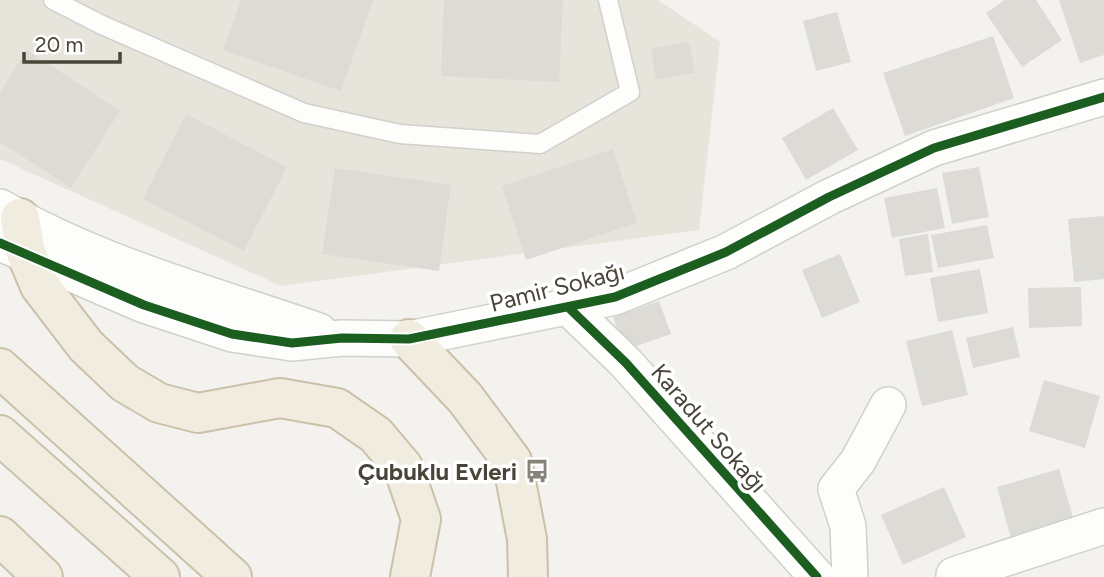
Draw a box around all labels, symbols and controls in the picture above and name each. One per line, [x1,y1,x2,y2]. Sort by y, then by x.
scale bar [24,21,121,65]
text: 20 m [35,32,83,57]
street label: Pamir Sokağı [487,256,627,318]
street label: Karadut Sokağı [645,358,773,498]
place label: Çubuklu Evleri [358,457,517,486]
bus stop icon: Çubuklu Evleri [523,457,551,485]

